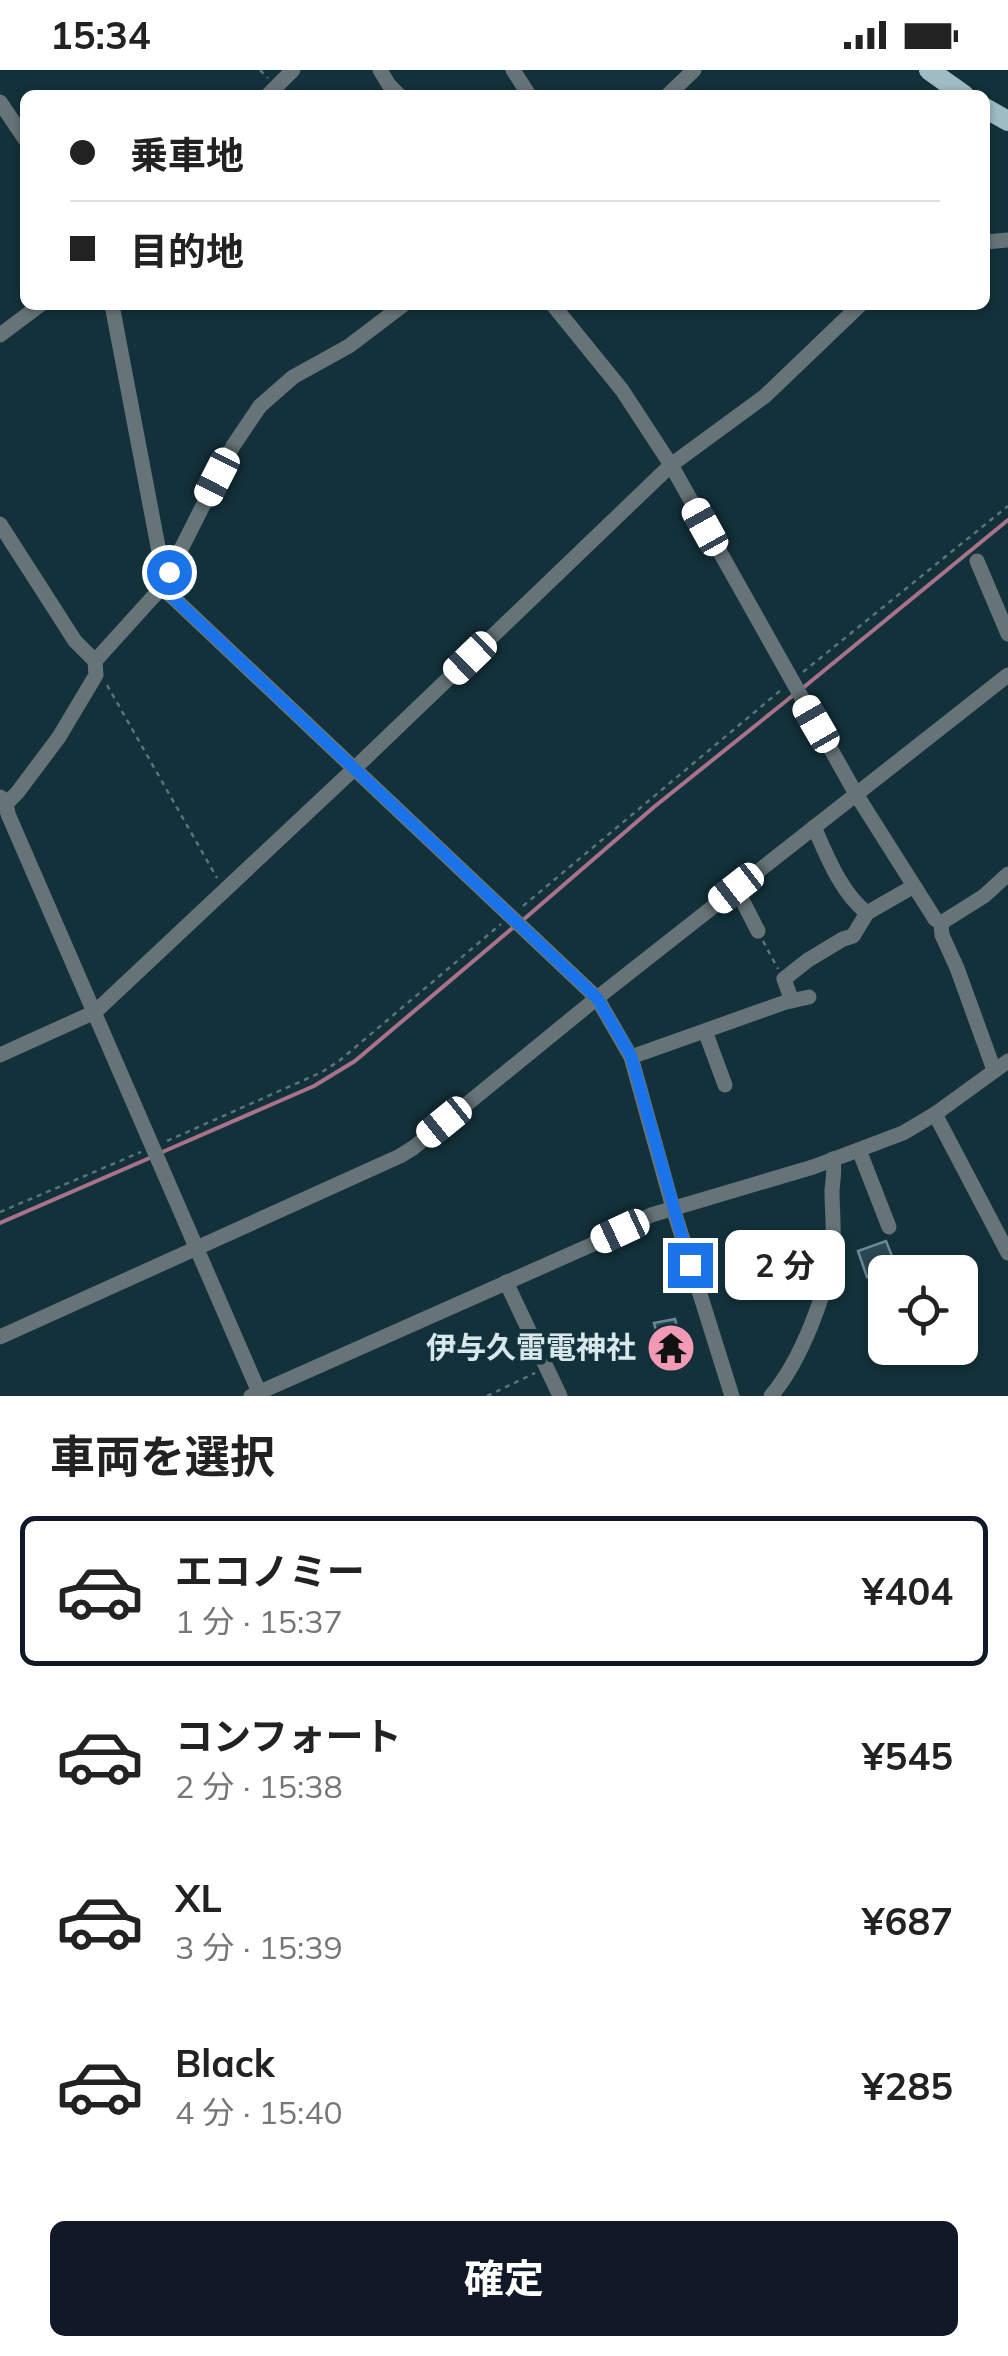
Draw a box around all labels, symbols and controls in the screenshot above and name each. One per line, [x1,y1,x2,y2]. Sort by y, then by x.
text: 15:34 [50,11,151,59]
text: 乗車地 [130,131,244,179]
text: 目的地 [130,227,244,275]
car [190,443,244,511]
car [677,493,733,561]
route start [147,550,192,595]
car [438,626,502,690]
car [788,691,844,757]
car [703,858,769,918]
car [411,1091,477,1153]
car [586,1205,654,1257]
callout: 2 分 [725,1230,845,1300]
route end [668,1243,713,1288]
text: 2 分 [755,1245,815,1285]
map controls [868,1255,978,1365]
button: locate [868,1255,978,1365]
temple icon: 伊与久雷電神社 [645,1322,697,1374]
place label: 伊与久雷電神社 [426,1328,636,1366]
text: 車両を選択 [50,1428,275,1484]
icon: car [55,1546,145,1636]
text: エコノミー [175,1547,365,1595]
text: ¥404 [862,1567,953,1615]
text: 1 分 · 15:37 [175,1601,343,1641]
icon: car [55,1711,145,1801]
text: コンフォート [175,1712,402,1760]
text: ¥545 [862,1732,953,1780]
text: 2 分 · 15:38 [175,1766,343,1806]
text: XL [175,1874,222,1922]
icon: car [55,1876,145,1966]
text: ¥687 [862,1897,953,1945]
text: 3 分 · 15:39 [175,1927,343,1967]
text: Black [175,2039,275,2087]
icon: car [55,2041,145,2131]
text: ¥285 [862,2062,953,2110]
text: 4 分 · 15:40 [175,2092,343,2132]
button: 確定 [50,2221,958,2336]

